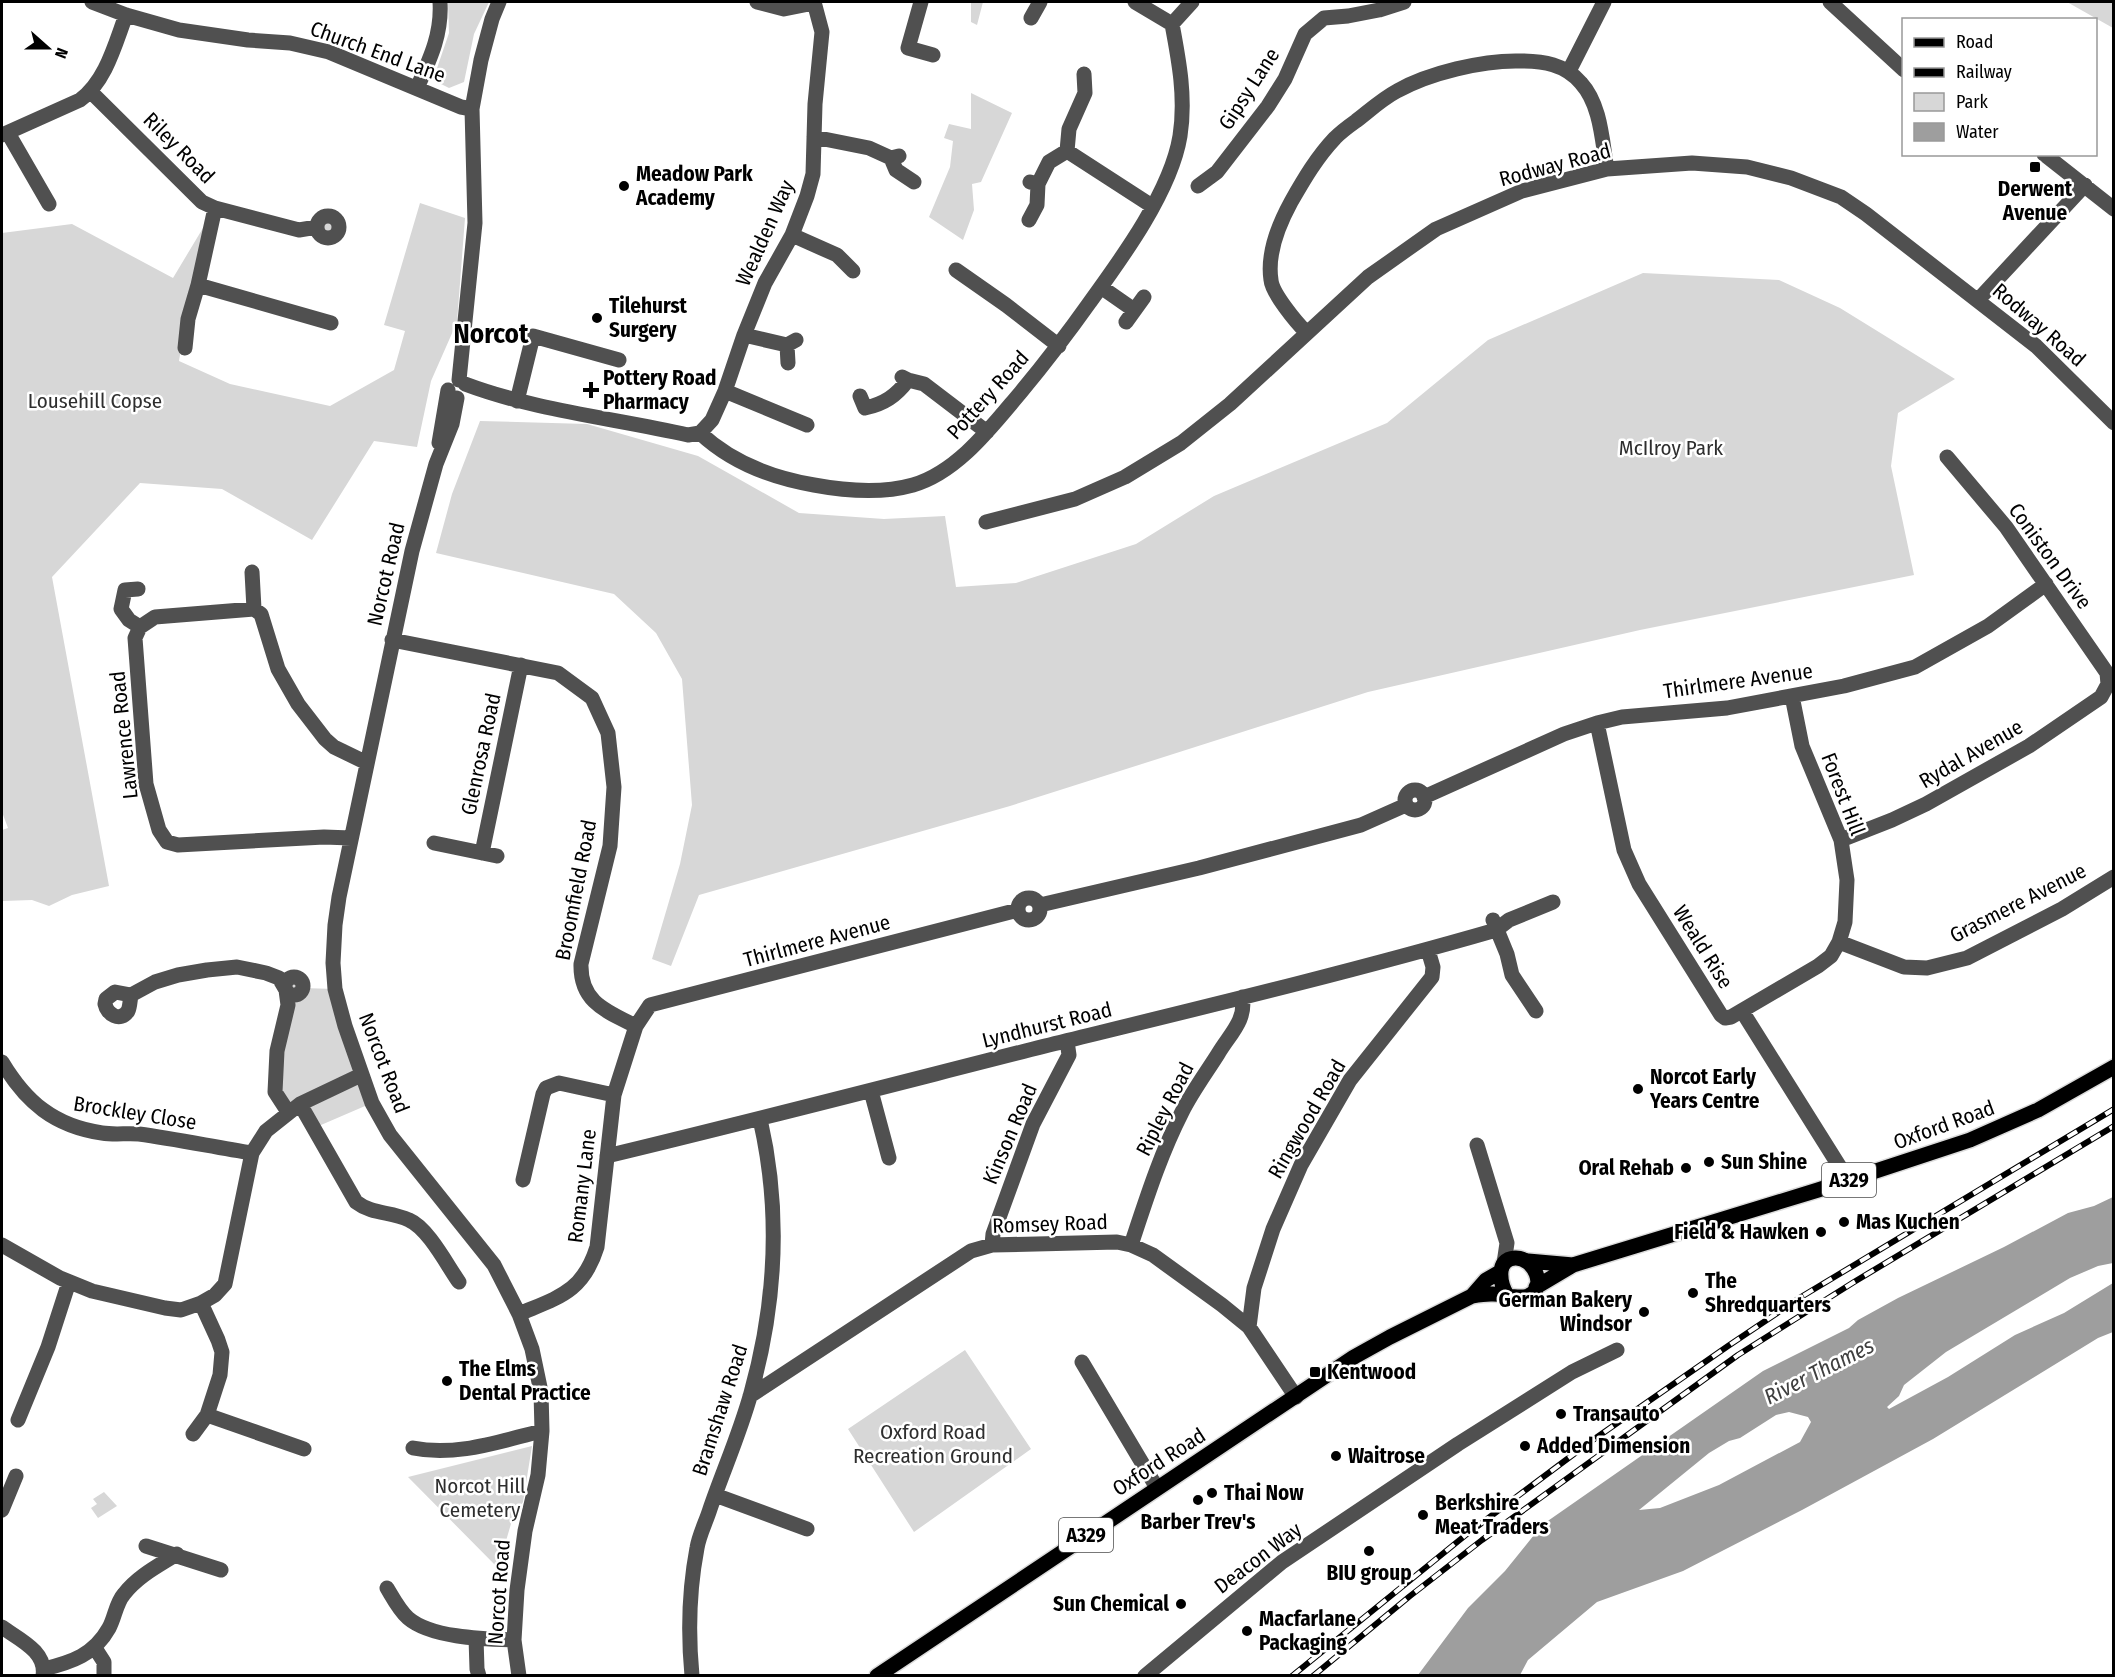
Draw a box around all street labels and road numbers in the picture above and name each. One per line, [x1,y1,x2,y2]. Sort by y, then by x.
street label: Church End Lane [307,15,449,89]
street label: Gipsy Lane [1213,43,1285,135]
street label: Riley Road [138,107,220,189]
street label: Rodway Road [1496,138,1614,192]
street label: Wealden Way [730,175,800,290]
street label: Rodway Road [1987,278,2091,372]
street label: Pottery Road [941,345,1035,445]
street label: Coniston Drive [2003,498,2097,614]
street label: Norcot Road [361,520,411,628]
street label: Thirlmere Avenue [1662,658,1814,704]
street label: Lawrence Road [104,670,144,800]
street label: Glenrosa Road [455,691,507,817]
street label: Rydal Avenue [1914,714,2028,794]
street label: Forest Hill [1815,749,1871,839]
street label: Broomfield Road [550,817,602,963]
street label: Grasmere Avenue [1945,857,2091,949]
street label: Weald Rise [1667,900,1739,994]
street label: Thirlmere Avenue [741,909,893,973]
street label: Lyndhurst Road [979,996,1115,1054]
street label: Norcot Road [353,1009,415,1117]
street label: Ringwood Road [1262,1055,1352,1183]
street label: Ripley Road [1130,1058,1200,1160]
street label: Kinson Road [977,1080,1043,1188]
street label: Brockley Close [72,1090,198,1136]
street label: Oxford Road [1890,1095,1998,1155]
street label: Romany Lane [562,1127,602,1245]
road number: A329 [1822,1163,1876,1197]
street label: Romsey Road [992,1209,1108,1239]
street label: Bramshaw Road [686,1341,754,1479]
street label: Oxford Road [1108,1422,1210,1502]
street label: Deacon Way [1209,1516,1307,1599]
road number: A329 [1059,1518,1113,1552]
street label: Norcot Road [482,1538,516,1646]

